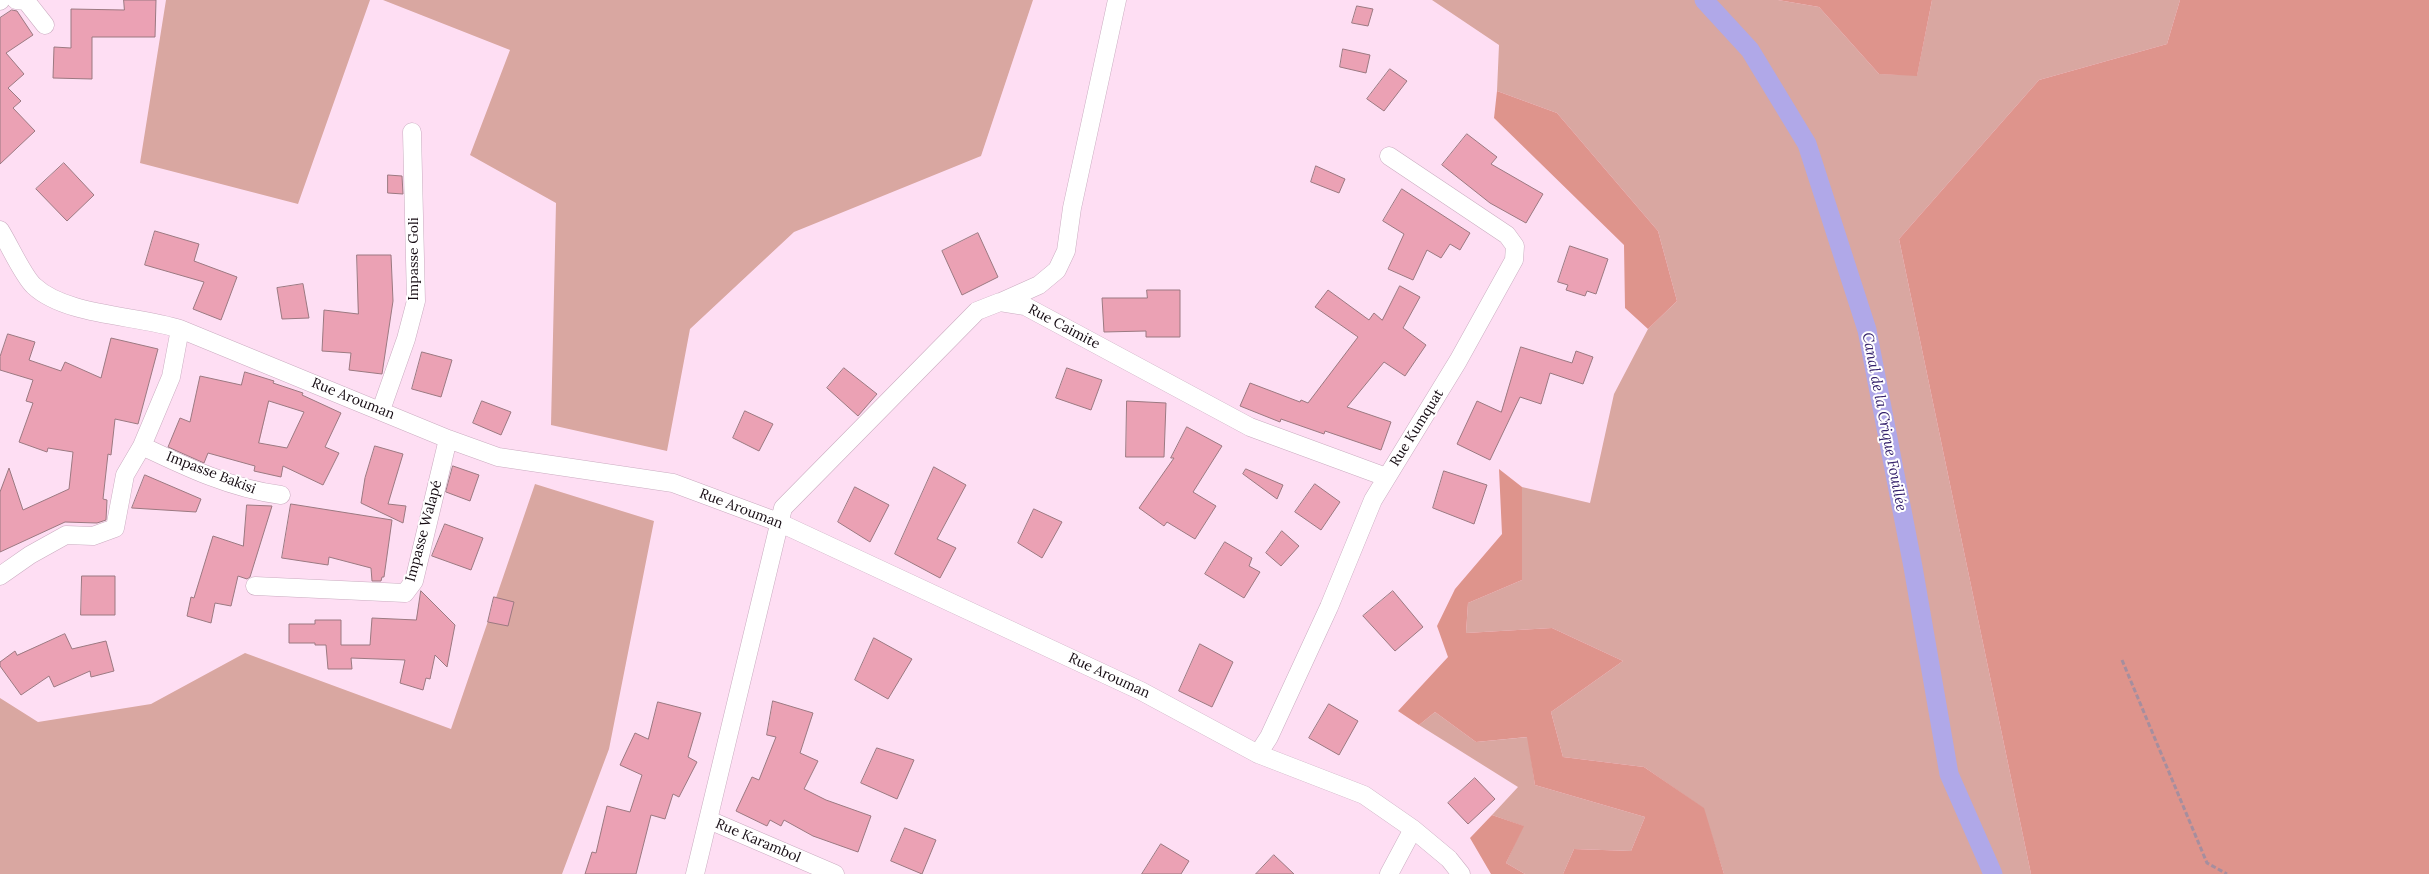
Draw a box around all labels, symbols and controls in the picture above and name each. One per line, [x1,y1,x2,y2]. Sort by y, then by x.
street label: Impasse Goli [406,217,422,301]
street label: Rue Caimite [1025,301,1103,353]
water label: Canal de la Crique Fouillée [1858,331,1910,513]
street label: Rue Arouman [309,375,397,423]
street label: Rue Kumquat [1387,386,1447,470]
street label: Impasse Bakisi [164,448,258,498]
street label: Impasse Walapé [402,478,446,584]
street label: Rue Arouman [697,485,785,533]
street label: Rue Arouman [1066,650,1152,702]
street label: Rue Karambol [713,815,803,867]

